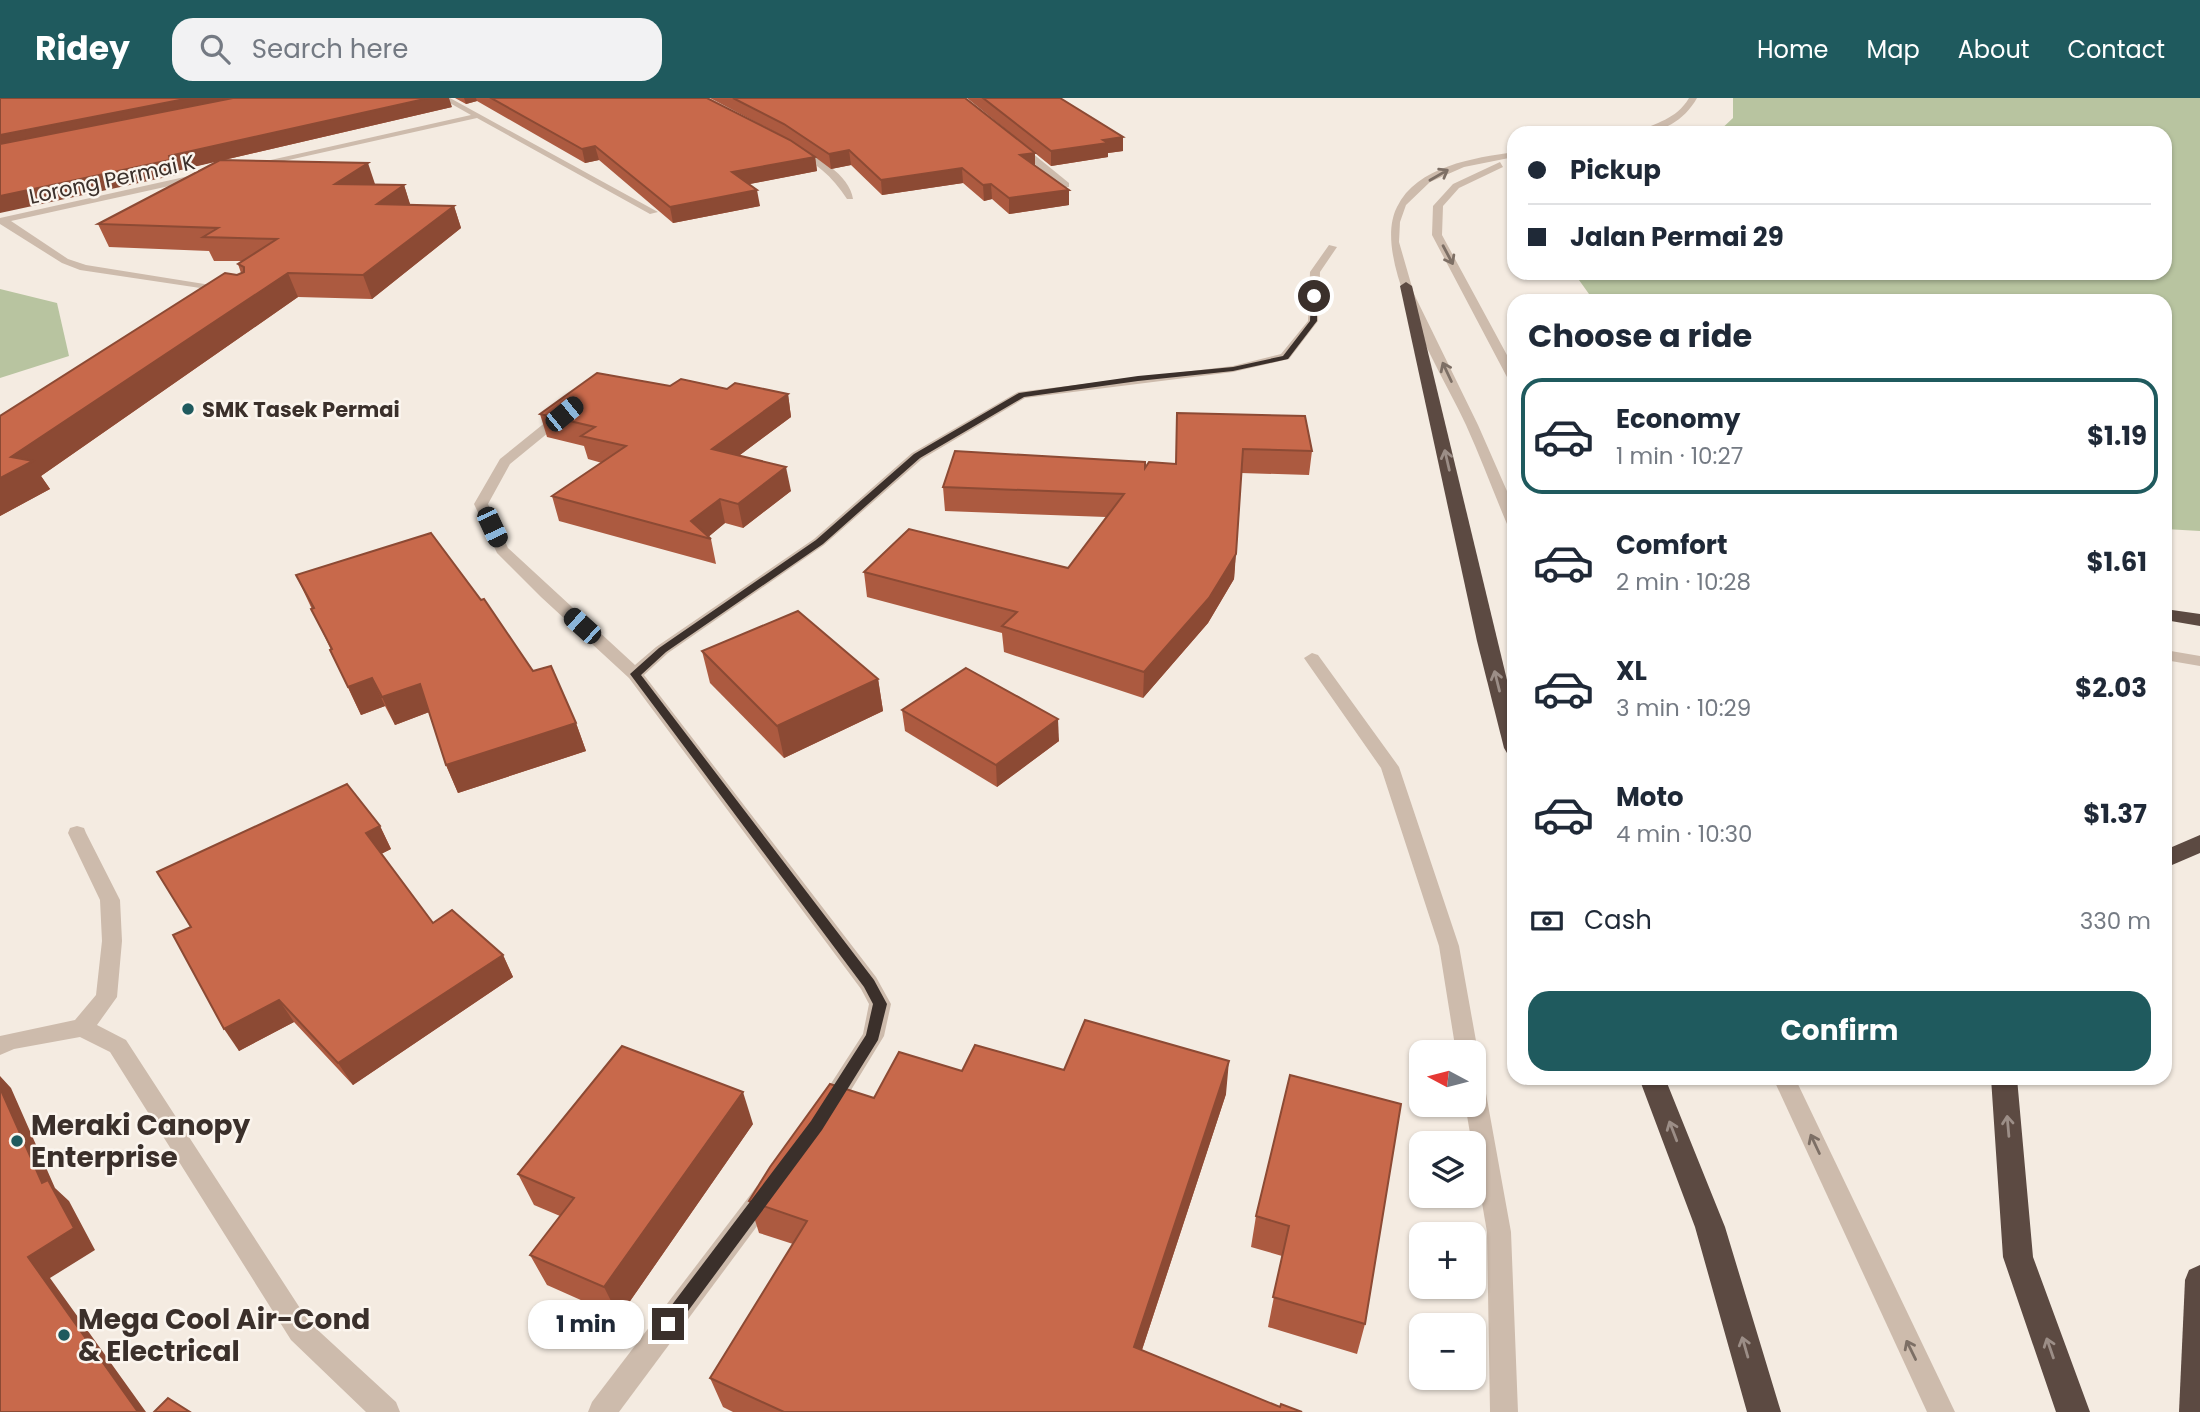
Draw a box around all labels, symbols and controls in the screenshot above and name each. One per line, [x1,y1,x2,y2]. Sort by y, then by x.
search box [172,18,662,81]
text: Ridey [35,25,130,72]
icon: search [196,30,234,68]
text: Search here [252,31,408,67]
text: Home [1757,33,1829,66]
text: Map [1867,33,1920,66]
text: About [1958,33,2029,66]
text: Contact [2067,33,2165,66]
street label: Lorong Permai K [26,147,198,211]
text: Pickup [1570,152,1661,188]
one-way arrow [1429,167,1449,181]
text: Jalan Permai 29 [1570,219,1784,255]
one-way arrow [1442,244,1455,265]
route start [1298,280,1330,312]
text: Choose a ride [1528,313,1752,358]
one-way arrow [1440,362,1453,383]
car [542,393,587,435]
place label: SMK Tasek Permai [202,395,400,424]
marker: SMK Tasek Permai [180,401,196,417]
text: Economy [1616,401,1740,437]
icon: car [1532,405,1595,468]
text: $1.19 [2087,418,2147,454]
text: 1 min · 10:27 [1616,440,1743,472]
one-way arrow [1440,449,1453,472]
car [474,504,511,550]
text: Comfort [1616,527,1728,563]
icon: car [1532,531,1595,594]
text: $1.61 [2086,544,2147,580]
text: 2 min · 10:28 [1616,566,1751,598]
car [560,604,605,648]
text: XL [1616,653,1647,689]
icon: car [1532,657,1595,720]
text: $2.03 [2075,670,2147,706]
one-way arrow [1490,671,1503,693]
text: 3 min · 10:29 [1616,692,1751,724]
text: Moto [1616,779,1684,815]
icon: car [1532,783,1595,846]
text: $1.37 [2083,796,2147,832]
text: 4 min · 10:30 [1616,818,1753,850]
icon: cash [1528,902,1566,940]
text: Cash [1584,902,1652,938]
text: 330 m [2080,905,2151,937]
button: Confirm [1528,991,2151,1071]
north arrow [1409,1040,1486,1116]
map controls [1409,1040,1486,1390]
place label: Meraki Canopy Enterprise [31,1106,251,1177]
one-way arrow [2001,1115,2014,1138]
one-way arrow [1665,1121,1678,1143]
button: layers [1409,1131,1486,1208]
marker: Meraki Canopy Enterprise [9,1133,25,1149]
one-way arrow [1808,1134,1821,1155]
button: + [1409,1222,1486,1299]
place label: Mega Cool Air-Cond & Electrical [78,1300,370,1371]
callout: 1 min [528,1300,644,1348]
text: 1 min [556,1308,616,1340]
route end [652,1308,684,1340]
button: − [1409,1313,1486,1390]
marker: Mega Cool Air-Cond & Electrical [56,1327,72,1343]
one-way arrow [1737,1336,1750,1358]
one-way arrow [2043,1337,2055,1359]
one-way arrow [1904,1340,1918,1361]

